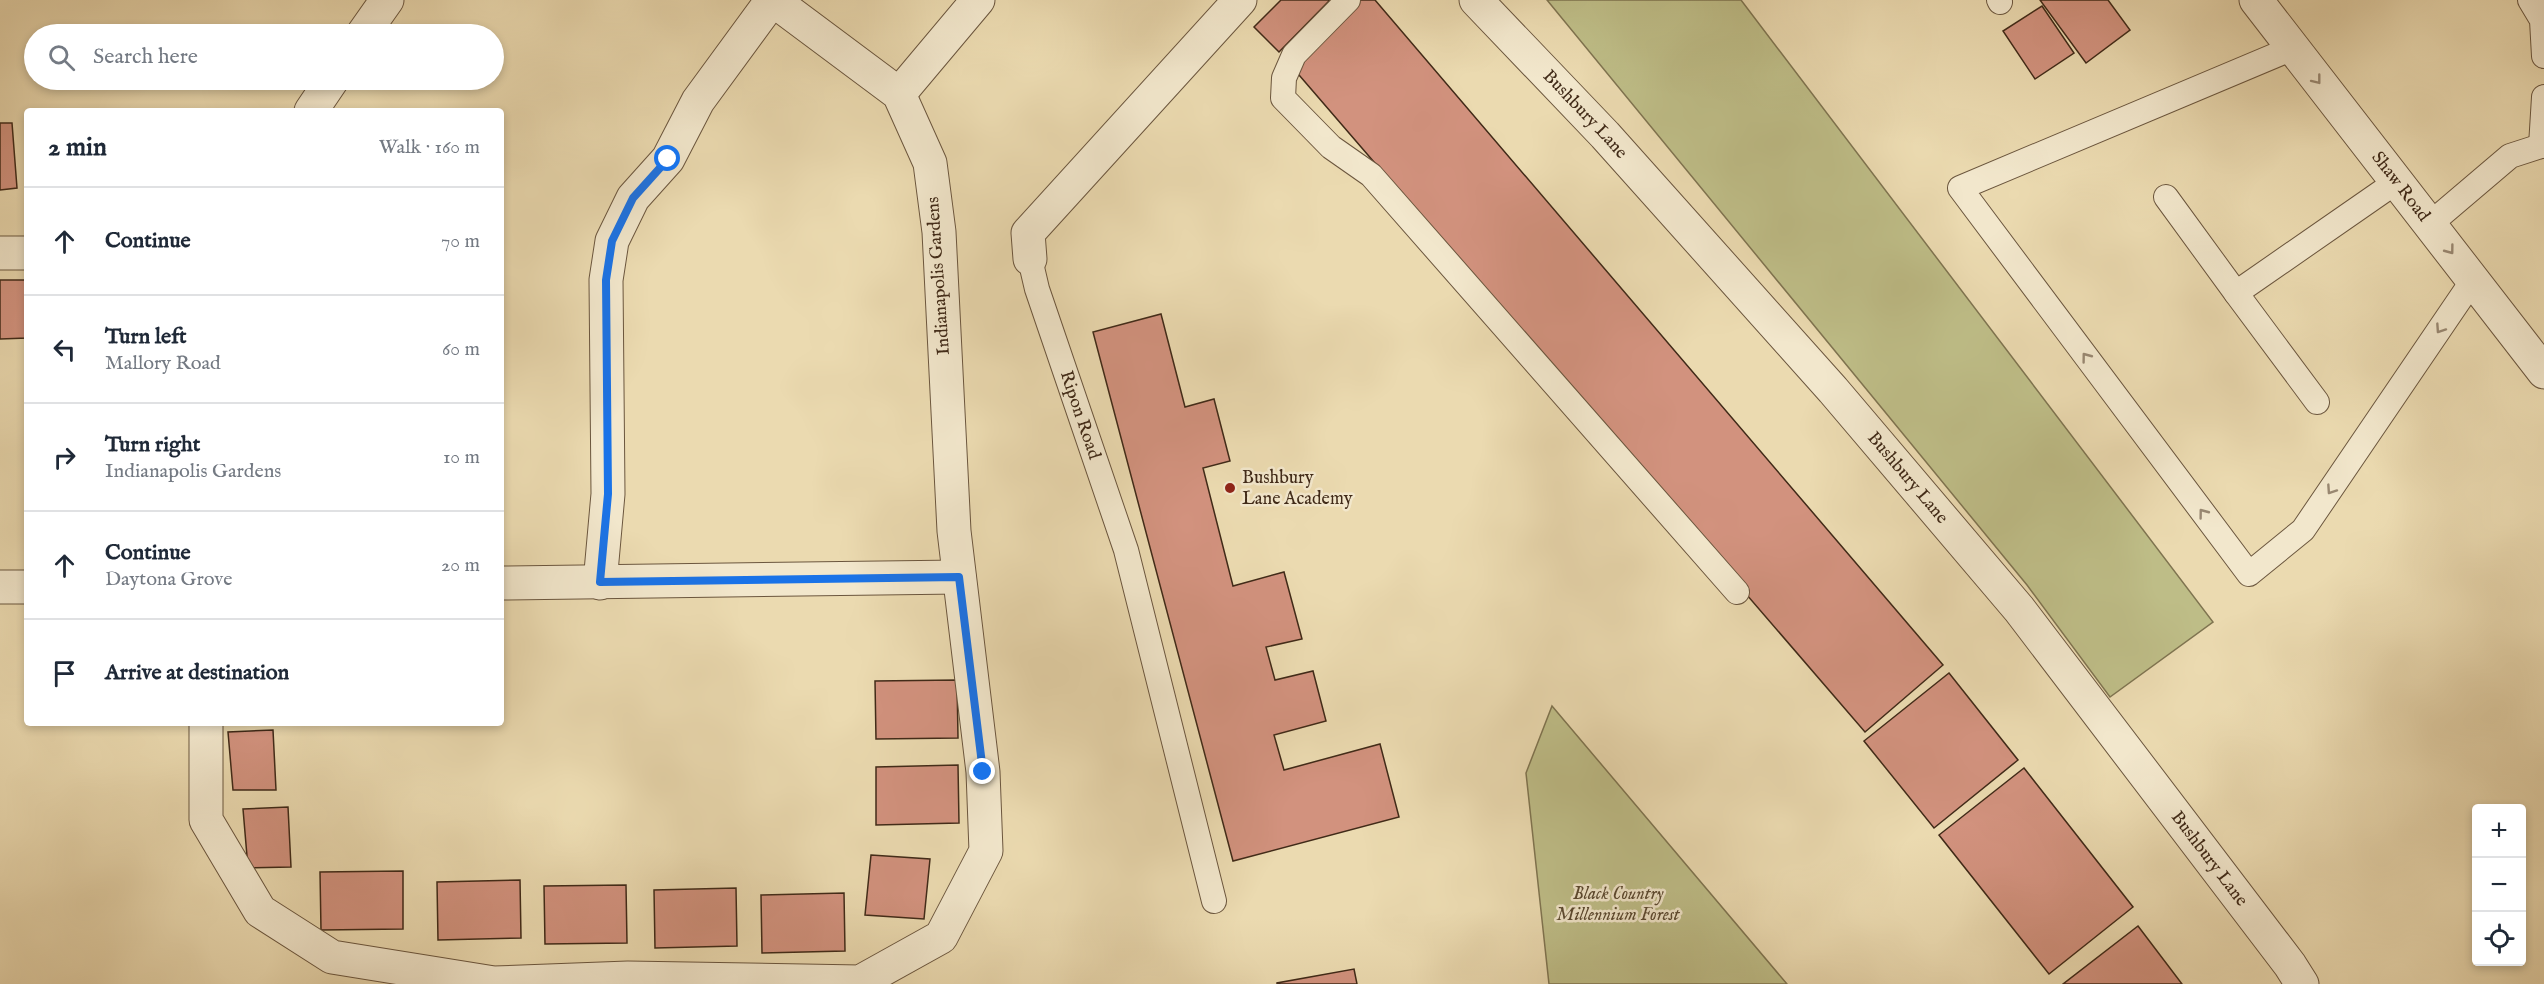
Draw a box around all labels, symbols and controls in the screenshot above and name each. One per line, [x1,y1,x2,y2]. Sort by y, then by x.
search box [24,24,504,90]
icon: search [45,41,78,74]
text: Search here [93,43,198,71]
street label: Bushbury Lane [1537,65,1632,164]
one-way arrow [2310,73,2321,84]
text: 2 min [48,131,107,164]
text: Walk · 160 m [379,135,480,160]
route start [654,145,680,171]
street label: Shaw Road [2366,147,2435,227]
street label: Indianapolis Gardens [922,196,956,356]
icon: ahead [48,225,81,258]
text: Continue [105,227,191,255]
text: 70 m [441,229,480,254]
one-way arrow [2442,243,2453,254]
one-way arrow [2436,322,2447,333]
text: Turn left [105,323,187,351]
icon: left [48,333,81,366]
text: 60 m [442,337,480,362]
text: Mallory Road [105,351,221,376]
one-way arrow [2082,352,2093,363]
street label: Ripon Road [1054,368,1106,463]
street label: Bushbury Lane [1862,427,1953,529]
text: Turn right [105,431,200,459]
icon: right [48,441,81,474]
text: 10 m [443,445,480,470]
text: Indianapolis Gardens [105,459,281,484]
place label: Bushbury Lane Academy [1242,467,1353,511]
marker: Bushbury Lane Academy [1223,481,1237,495]
one-way arrow [2327,484,2338,495]
one-way arrow [2199,508,2210,519]
text: Continue [105,539,191,567]
icon: ahead [48,549,81,582]
text: 20 m [441,553,480,578]
text: Daytona Grove [105,567,232,592]
icon: arrive [48,657,81,690]
text: Arrive at destination [105,659,289,687]
route end [969,758,995,784]
map controls [2472,804,2526,966]
button: + [2472,804,2526,858]
street label: Bushbury Lane [2165,806,2253,911]
button: − [2472,858,2526,912]
park label: Black Country Millennium Forest [1556,883,1681,927]
button: locate [2472,912,2526,966]

